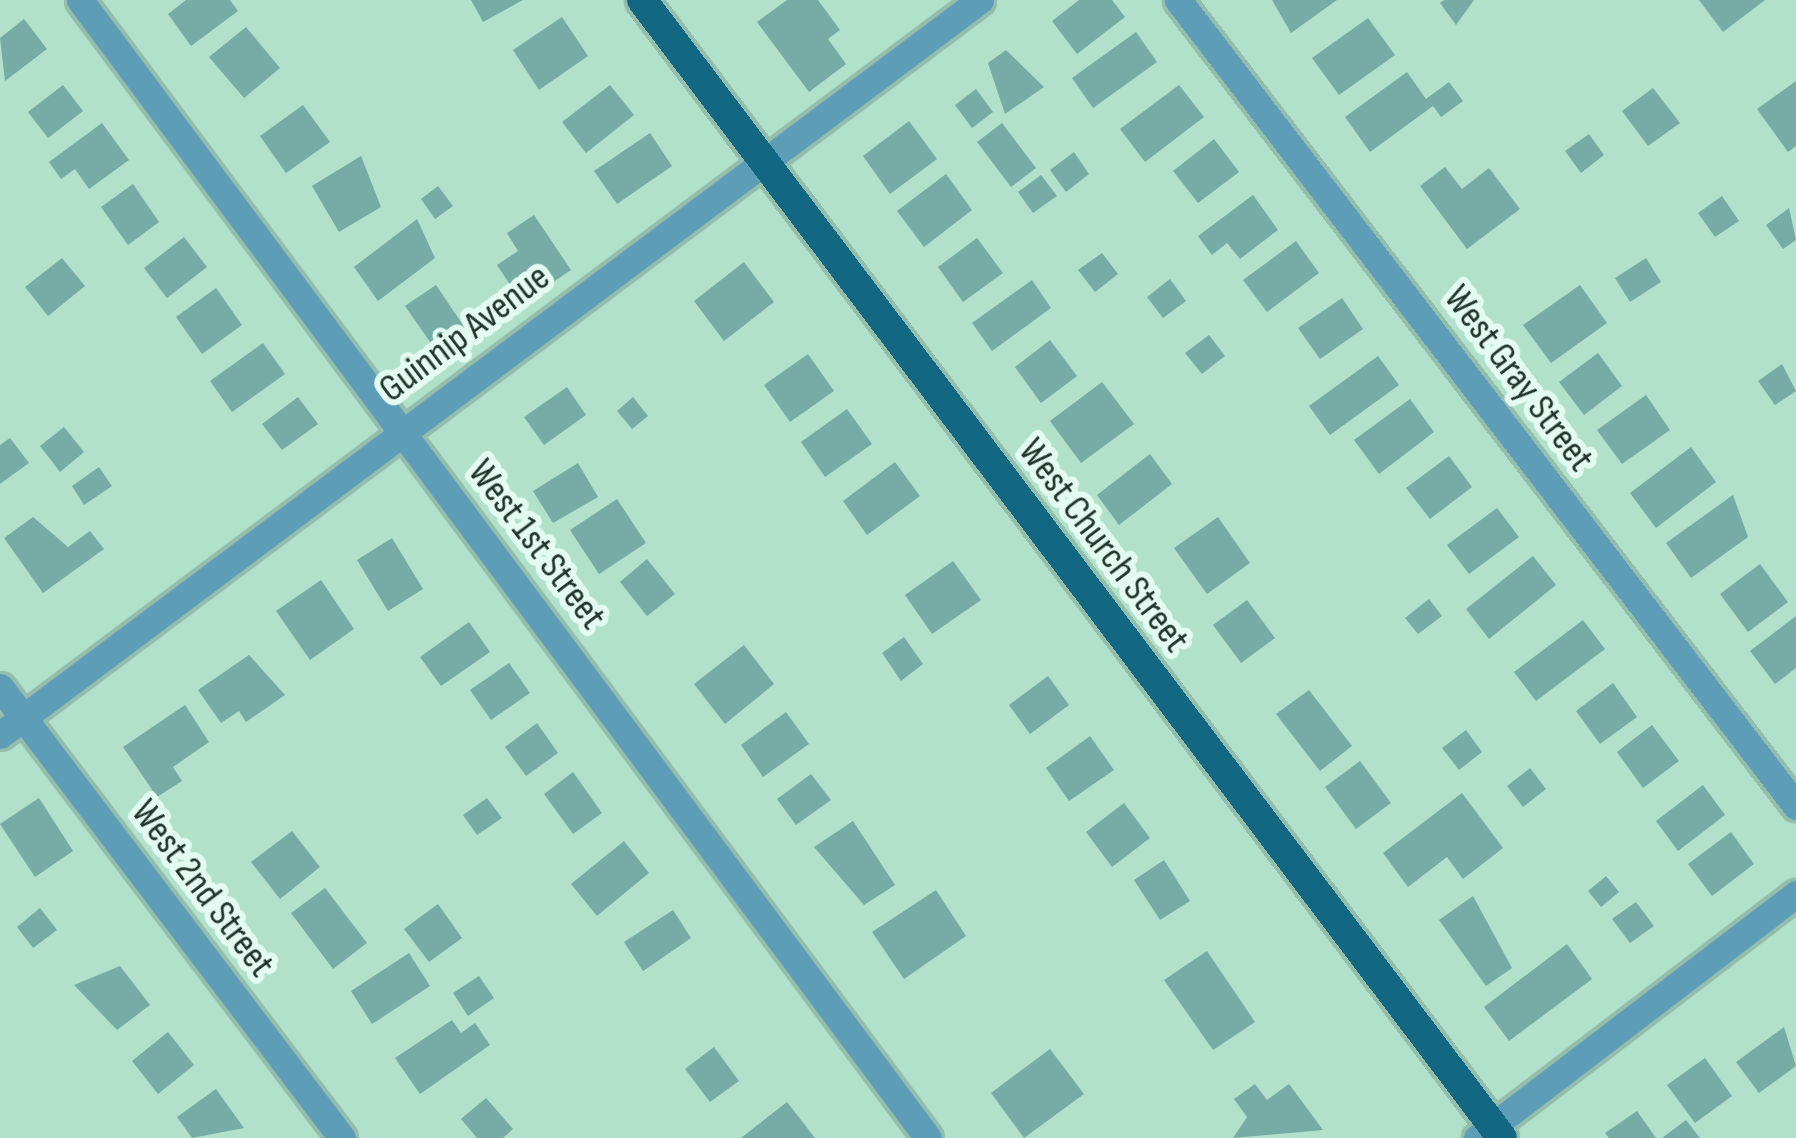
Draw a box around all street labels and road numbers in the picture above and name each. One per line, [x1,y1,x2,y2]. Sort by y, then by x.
street label: Guinnip Avenue [370,255,560,413]
street label: West Gray Street [1433,277,1603,481]
street label: West Church Street [1007,430,1199,662]
street label: West 1st Street [457,451,615,639]
street label: West 2nd Street [120,791,284,987]

